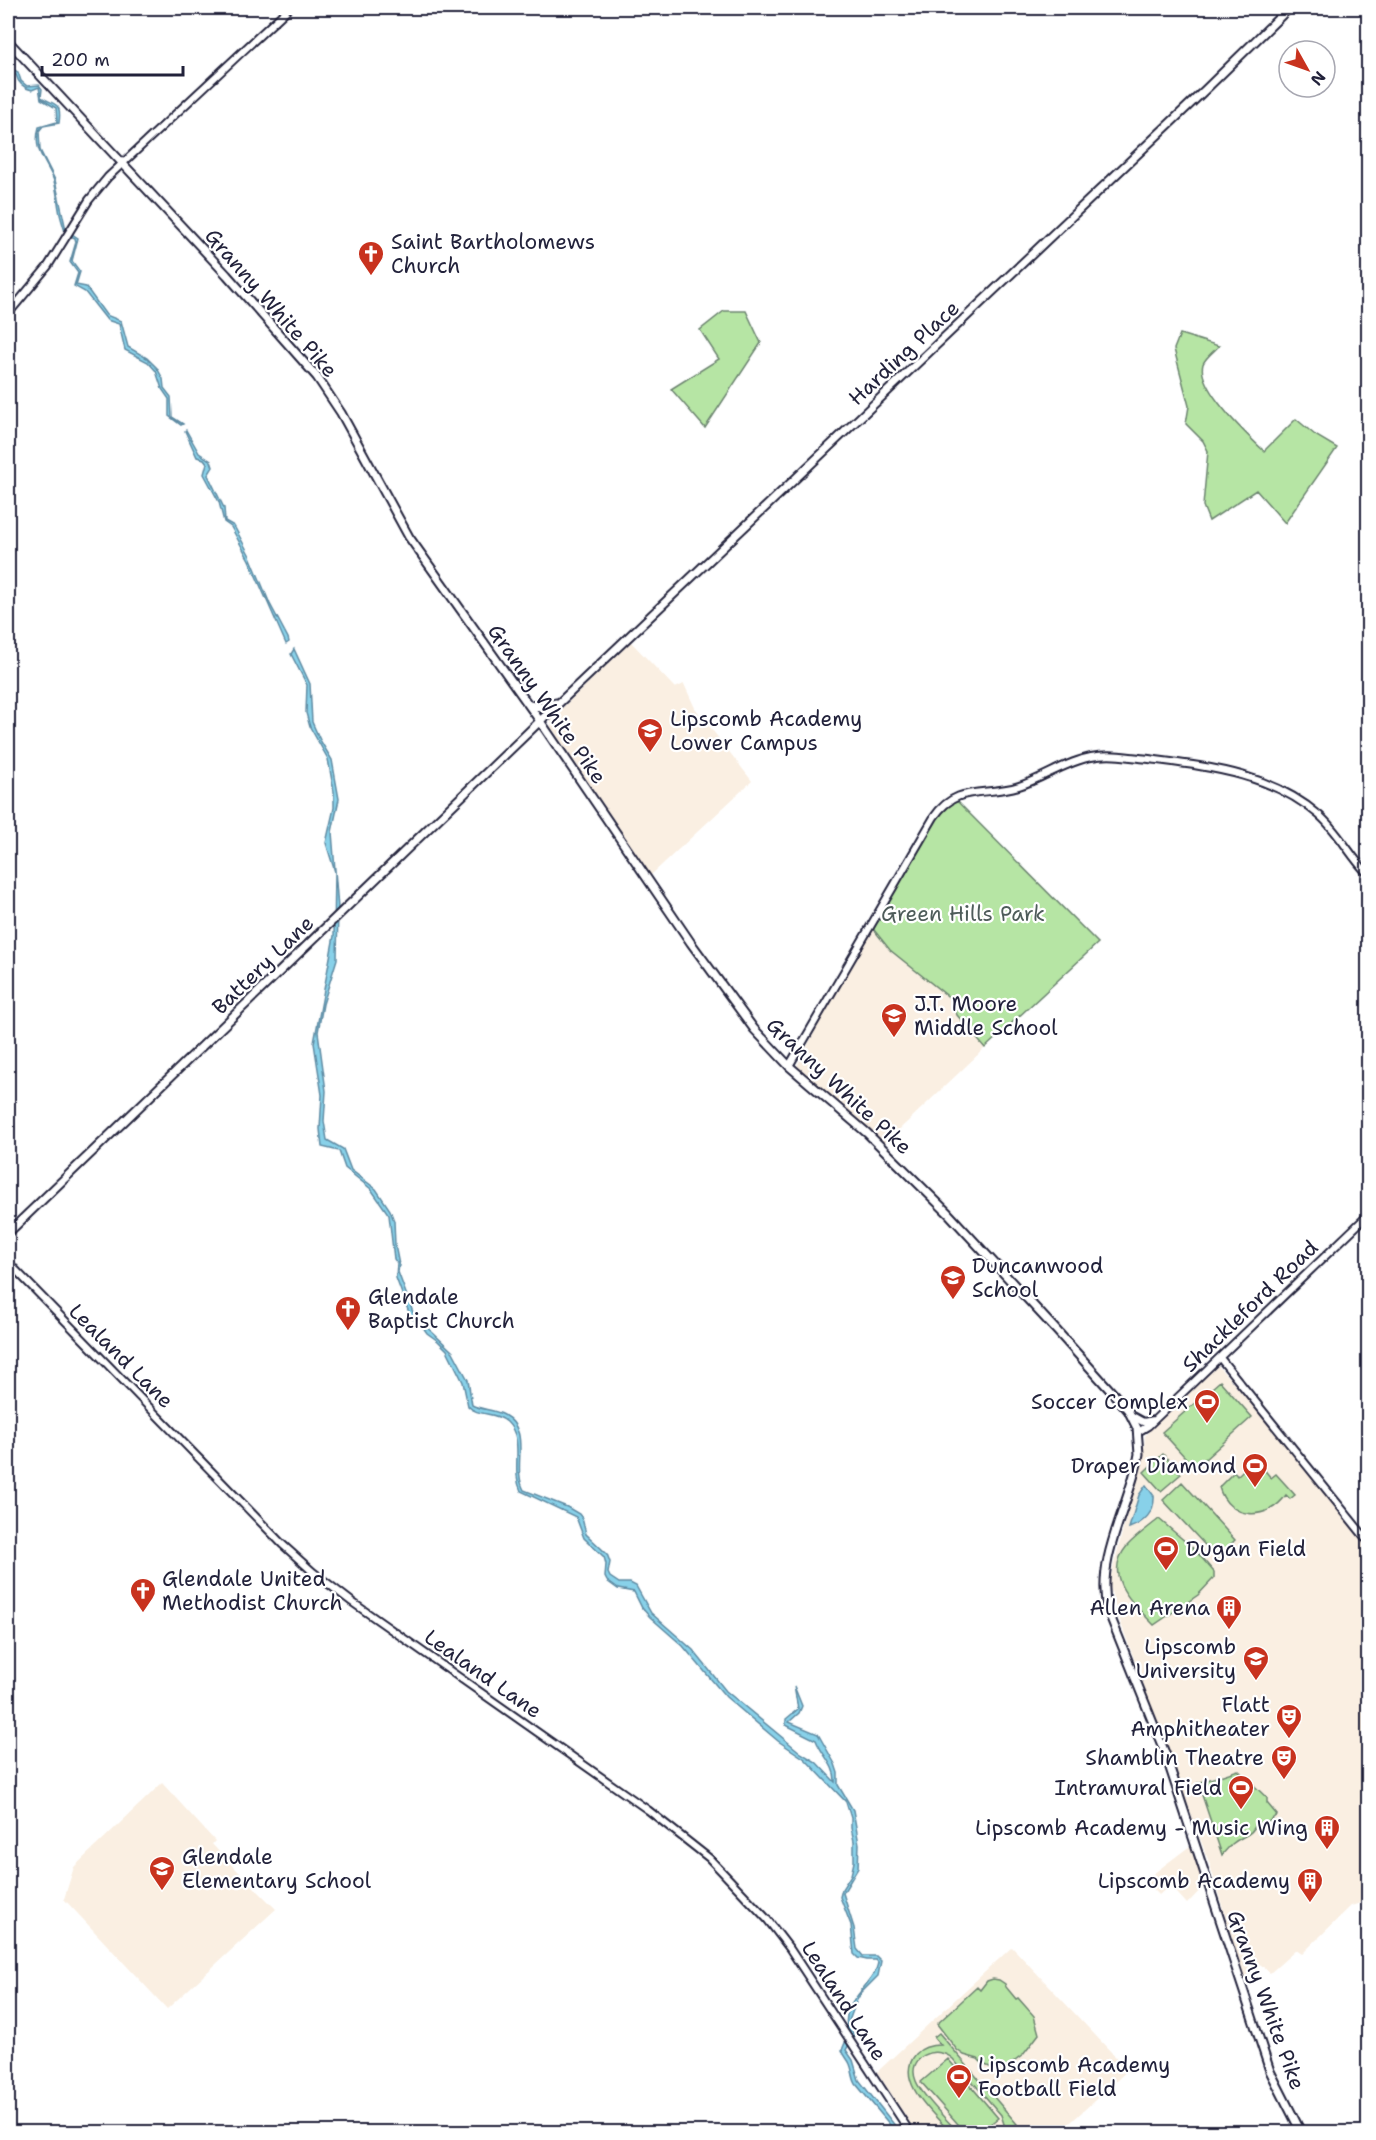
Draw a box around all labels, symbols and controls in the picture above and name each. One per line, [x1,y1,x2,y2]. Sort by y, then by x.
scale bar [42,39,183,77]
north arrow [1277,39,1337,99]
text: 200 m [51,48,110,72]
text: N [1306,67,1330,90]
street label: Granny White Pike [198,222,344,384]
place label: Saint Bartholomews Church [391,228,595,280]
church icon: Saint Bartholomews Church [356,239,386,277]
street label: Harding Place [843,294,965,412]
street label: Granny White Pike [481,619,613,789]
place label: Lipscomb Academy Lower Campus [670,705,862,757]
school or university icon: Lipscomb Academy Lower Campus [635,716,665,754]
park label: Green Hills Park [881,900,1045,928]
street label: Battery Lane [206,909,320,1021]
place label: J.T. Moore Middle School [914,990,1058,1042]
school or university icon: J.T. Moore Middle School [879,1001,909,1039]
street label: Granny White Pike [760,1011,918,1161]
street label: Shackleford Road [1176,1234,1324,1378]
place label: Duncanwood School [972,1252,1103,1304]
school or university icon: Duncanwood School [938,1263,968,1301]
place label: Glendale Baptist Church [368,1283,515,1335]
church icon: Glendale Baptist Church [333,1294,363,1332]
street label: Lealand Lane [63,1298,179,1414]
sports icon: Soccer Complex [1192,1387,1222,1425]
place label: Soccer Complex [1031,1388,1188,1416]
sports icon: Draper Diamond [1240,1451,1270,1489]
place label: Draper Diamond [1071,1452,1236,1480]
sports icon: Dugan Field [1151,1534,1181,1572]
place label: Dugan Field [1186,1535,1306,1563]
place label: Glendale United Methodist Church [162,1565,343,1617]
church icon: Glendale United Methodist Church [128,1576,158,1614]
building icon: Allen Arena [1214,1593,1244,1631]
place label: Allen Arena [1089,1594,1210,1622]
street label: Lealand Lane [419,1623,547,1725]
place label: Lipscomb University [1136,1633,1236,1685]
school or university icon: Lipscomb University [1241,1644,1271,1682]
place label: Flatt Amphitheater [1130,1691,1270,1743]
theatre icon: Flatt Amphitheater [1274,1702,1304,1740]
theatre icon: Shamblin Theatre [1269,1743,1299,1781]
place label: Shamblin Theatre [1085,1744,1264,1772]
sports icon: Intramural Field [1226,1773,1256,1811]
place label: Intramural Field [1055,1774,1222,1802]
building icon: Lipscomb Academy - Music Wing [1312,1813,1342,1851]
place label: Lipscomb Academy - Music Wing [975,1814,1308,1842]
place label: Glendale Elementary School [182,1843,372,1895]
school or university icon: Glendale Elementary School [147,1854,177,1892]
building icon: Lipscomb Academy [1295,1866,1325,1904]
place label: Lipscomb Academy [1098,1867,1290,1895]
street label: Granny White Pike [1221,1906,1311,2094]
street label: Lealand Lane [795,1936,893,2066]
place label: Lipscomb Academy Football Field [978,2051,1170,2103]
sports icon: Lipscomb Academy Football Field [944,2062,974,2100]

